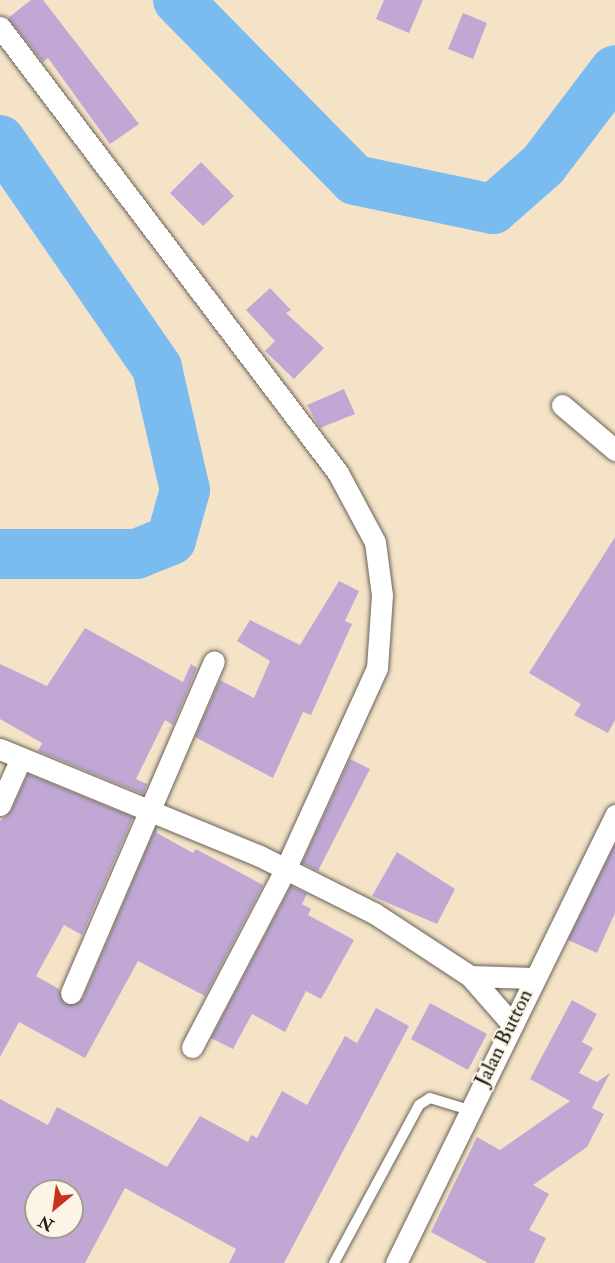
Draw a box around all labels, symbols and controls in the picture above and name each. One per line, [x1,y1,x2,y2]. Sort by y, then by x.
street label: Jalan Button [470,985,538,1091]
north arrow [24,1179,84,1239]
text: N [35,1211,57,1235]

